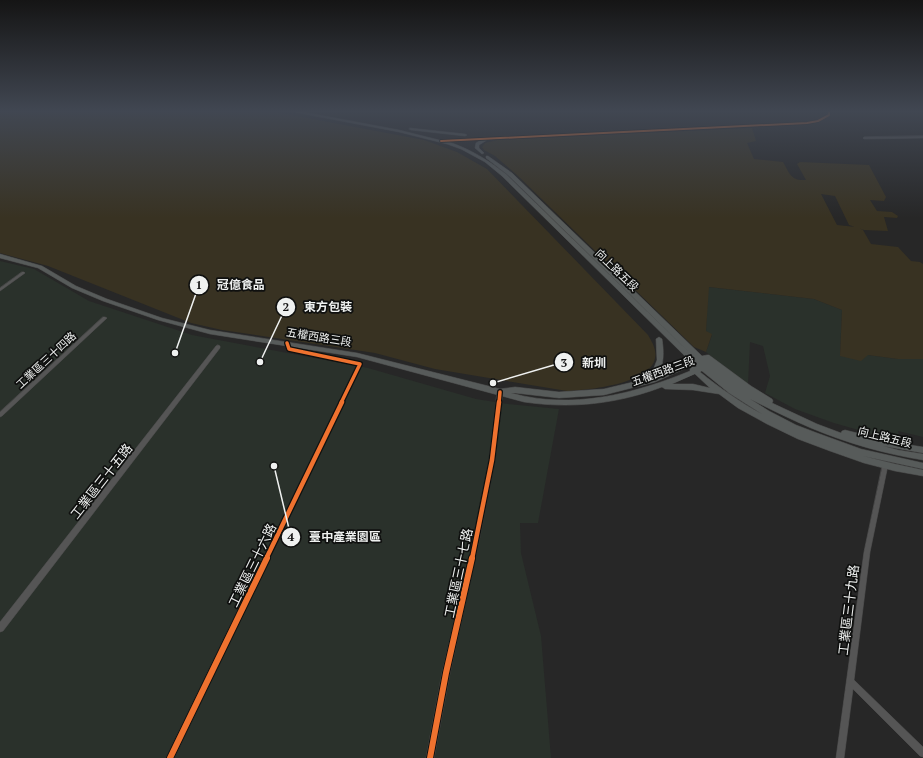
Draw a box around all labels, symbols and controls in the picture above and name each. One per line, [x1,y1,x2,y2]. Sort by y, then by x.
street label: 向上路五段 [592,246,642,294]
callout: 冠億食品 [189,273,273,297]
text: 1 [196,277,202,292]
text: 冠億食品 [217,277,265,292]
callout: 東方包裝 [276,295,360,319]
text: 2 [283,299,290,314]
text: 東方包裝 [304,299,352,314]
street label: 五權西路三段 [285,325,353,349]
street label: 工業區三十四路 [13,329,79,391]
callout: 新圳 [554,350,614,374]
street label: 五權西路三段 [630,353,696,389]
text: 3 [561,355,568,370]
text: 新圳 [582,355,606,370]
street label: 向上路五段 [857,424,913,450]
street label: 工業區三十五路 [66,440,136,522]
street label: 工業區三十六路 [224,520,280,610]
callout: 臺中產業園區 [281,525,389,549]
street label: 工業區三十七路 [440,527,476,619]
text: 4 [288,529,295,544]
text: 臺中產業園區 [309,529,381,544]
street label: 工業區三十九路 [834,564,862,656]

